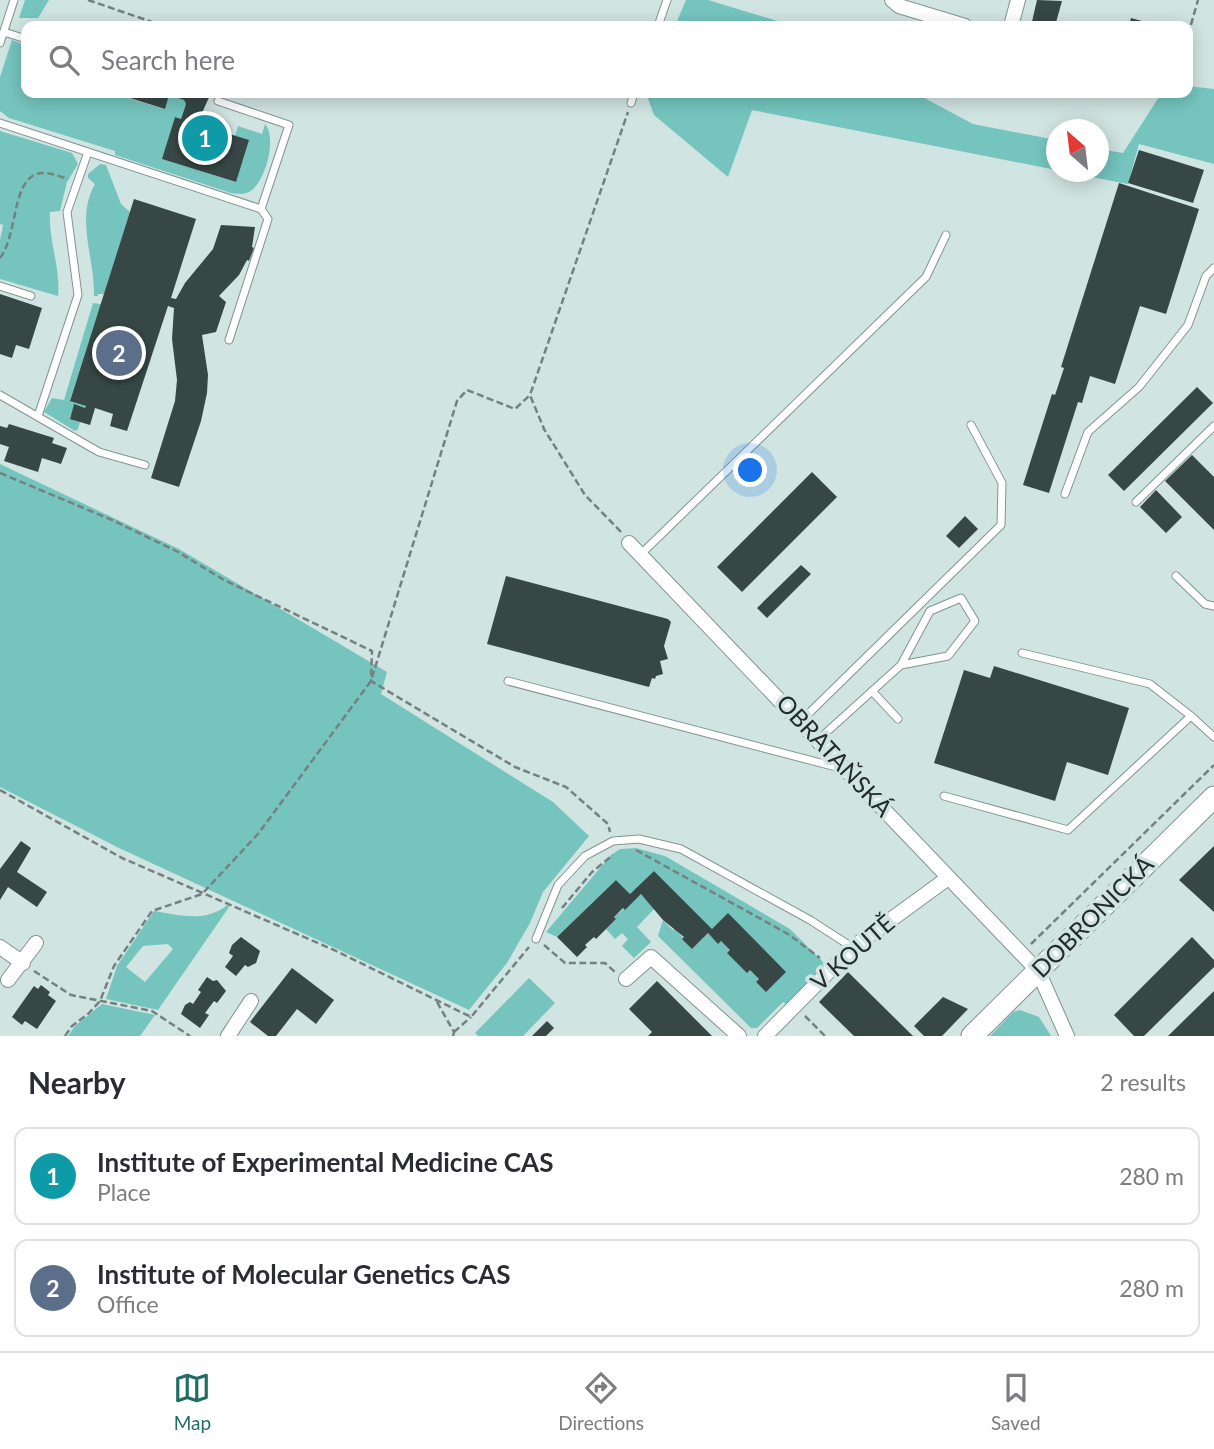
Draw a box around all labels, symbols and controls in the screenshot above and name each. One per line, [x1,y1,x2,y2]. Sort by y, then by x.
search box [21,21,1193,98]
icon: search [45,41,83,79]
text: Search here [101,44,235,76]
pin: 1 [182,112,228,164]
north arrow [1046,119,1109,182]
pin: 2 [96,327,142,379]
your location [733,453,767,487]
street label: OBRATAŇSKÁ [771,688,900,823]
street label: DOBRONICKÁ [1025,848,1159,983]
street label: V KOUTĚ [804,908,900,996]
text: Nearby [28,1064,126,1100]
text: 2 results [1100,1068,1186,1096]
text: Institute of Experimental Medicine CAS [97,1146,553,1178]
text: 1 [46,1162,60,1190]
text: 280 m [1119,1162,1184,1190]
text: Place [97,1178,151,1206]
text: Institute of Molecular Genetics CAS [97,1258,511,1290]
text: 2 [46,1274,60,1302]
text: 280 m [1119,1274,1184,1302]
text: Office [97,1290,159,1318]
tab: Map [173,1369,211,1434]
tab: Directions [558,1369,644,1434]
tab: Saved [991,1369,1041,1434]

